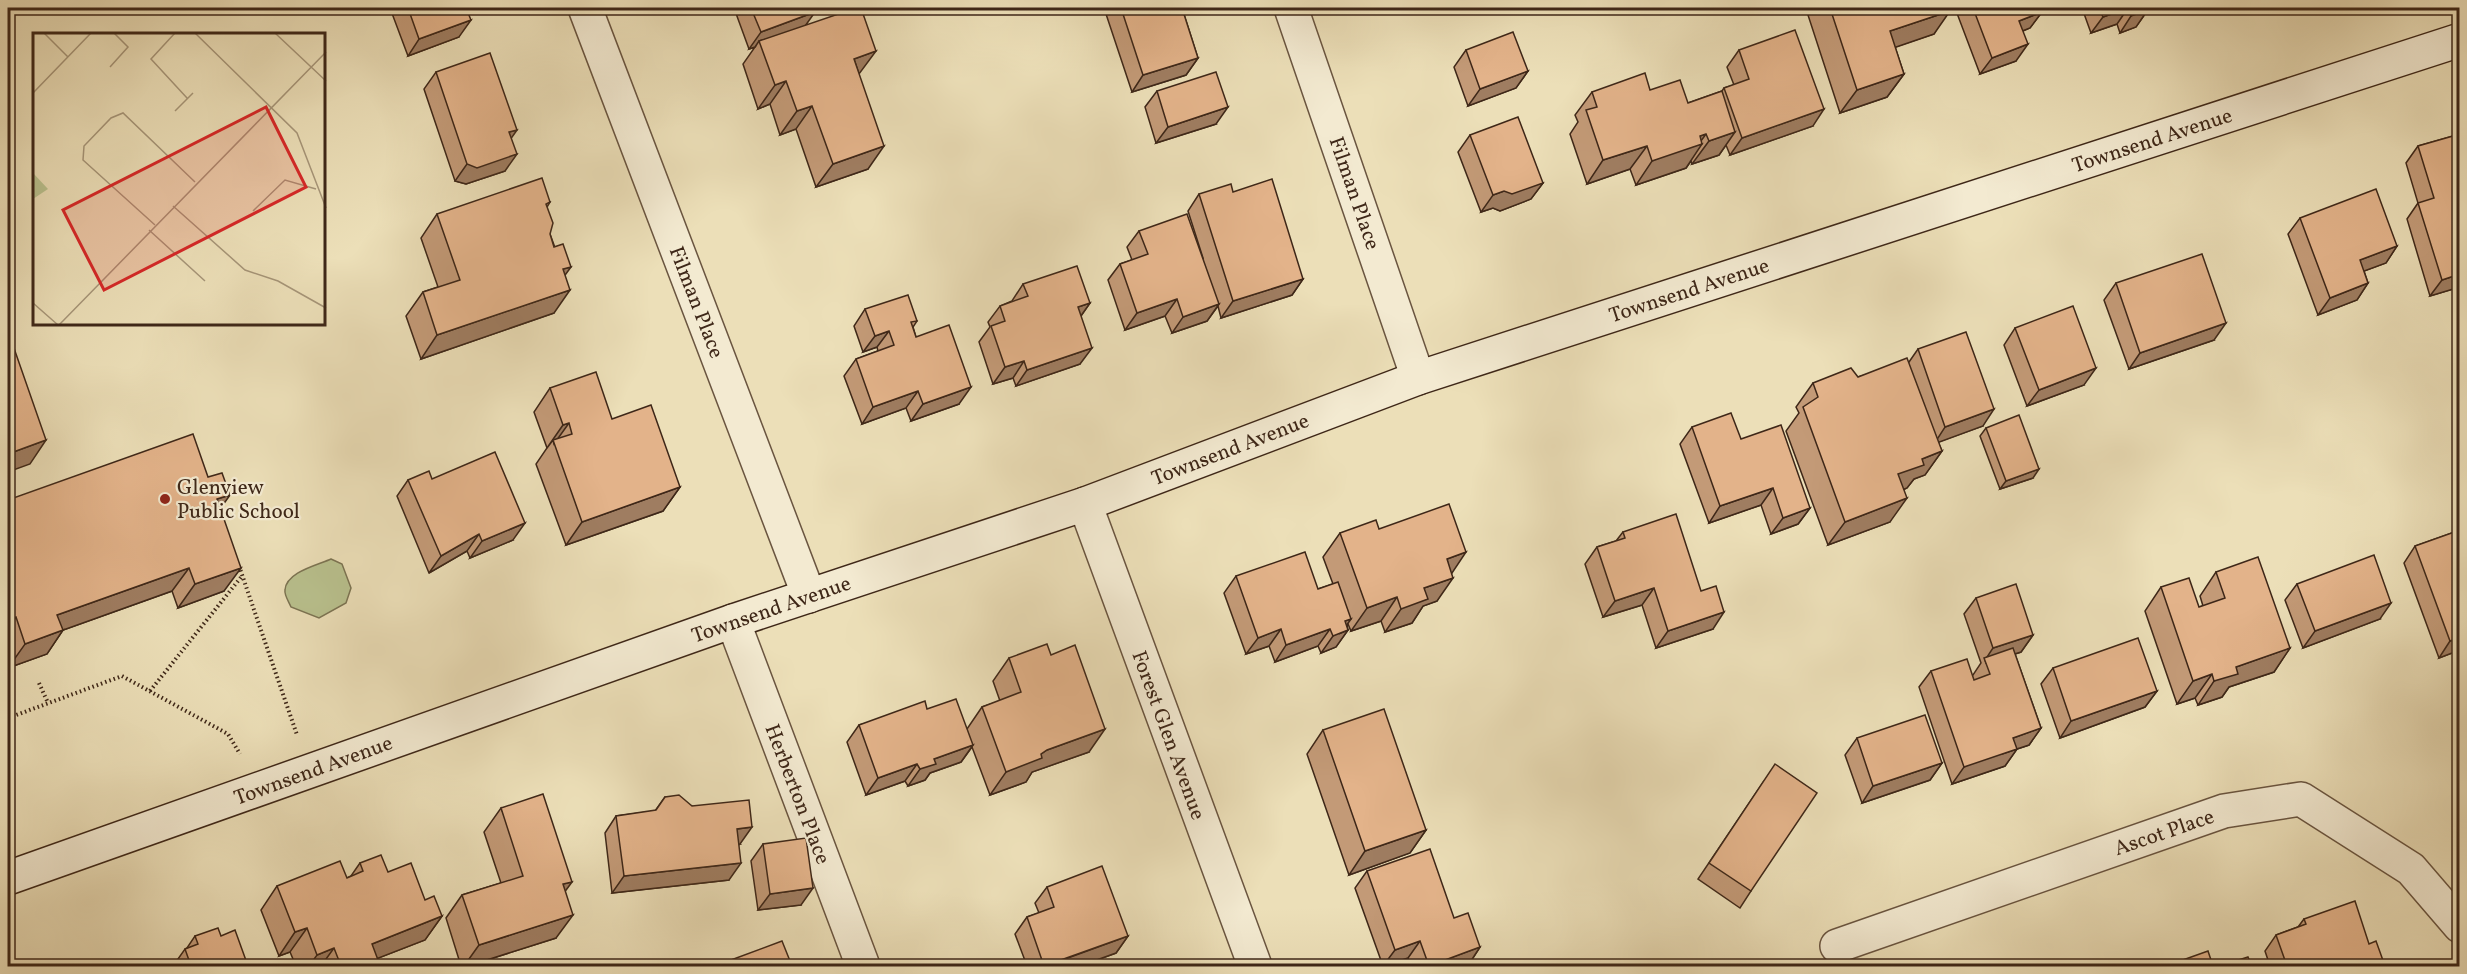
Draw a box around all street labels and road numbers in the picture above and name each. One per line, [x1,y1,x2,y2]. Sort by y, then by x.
street label: Townsend Avenue [2069,102,2236,181]
street label: Filman Place [1321,133,1386,254]
street label: Filman Place [661,242,730,363]
street label: Townsend Avenue [1606,252,1773,331]
street label: Townsend Avenue [1147,407,1314,494]
street label: Townsend Avenue [688,570,855,651]
street label: Forest Glen Avenue [1123,647,1212,824]
street label: Herberton Place [757,720,837,869]
street label: Townsend Avenue [230,729,397,814]
street label: Ascot Place [2111,803,2219,864]

